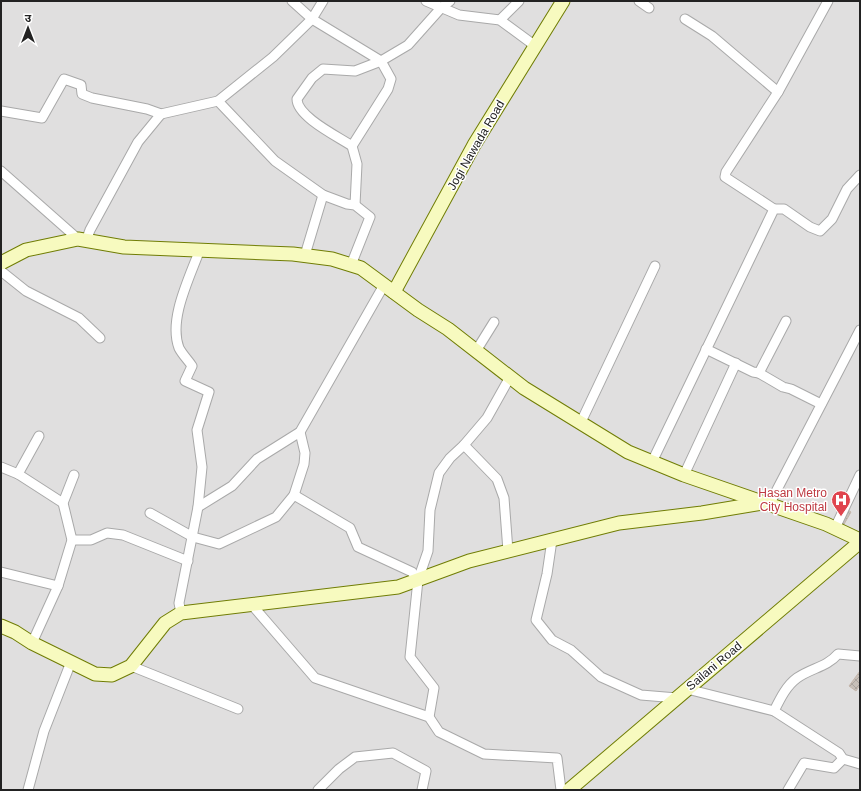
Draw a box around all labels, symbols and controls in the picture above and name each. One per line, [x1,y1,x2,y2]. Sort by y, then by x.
north arrow [8,8,48,48]
text: उ [25,12,32,24]
street label: Jogi Nawada Road [445,98,507,192]
place label: Hasan Metro City Hospital [758,486,827,514]
hospital icon: Hasan Metro City Hospital [830,489,852,517]
street label: Sailani Road [683,639,745,693]

